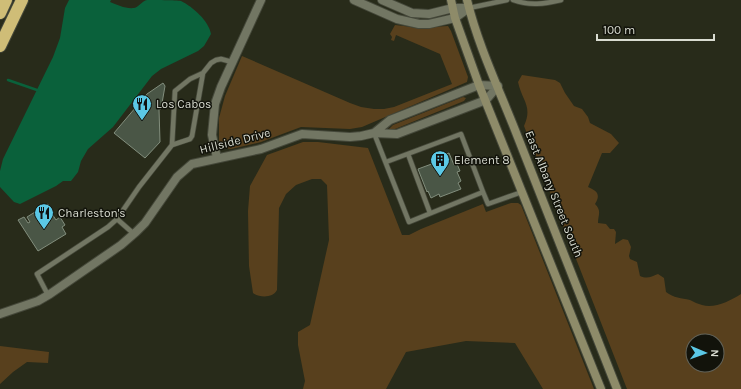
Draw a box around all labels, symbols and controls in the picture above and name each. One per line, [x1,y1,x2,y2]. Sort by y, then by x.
scale bar [597,16,714,42]
text: 100 m [603,23,635,37]
restaurant icon: Los Cabos [131,93,153,121]
place label: Los Cabos [156,97,211,111]
street label: Hillside Drive [198,125,272,157]
street label: East Albany Street South [522,129,586,259]
building icon: Element 8 [429,149,451,177]
place label: Element 8 [454,153,510,167]
restaurant icon: Charleston's [33,202,55,230]
place label: Charleston's [58,206,126,220]
north arrow [685,333,725,373]
text: N [708,349,721,358]

